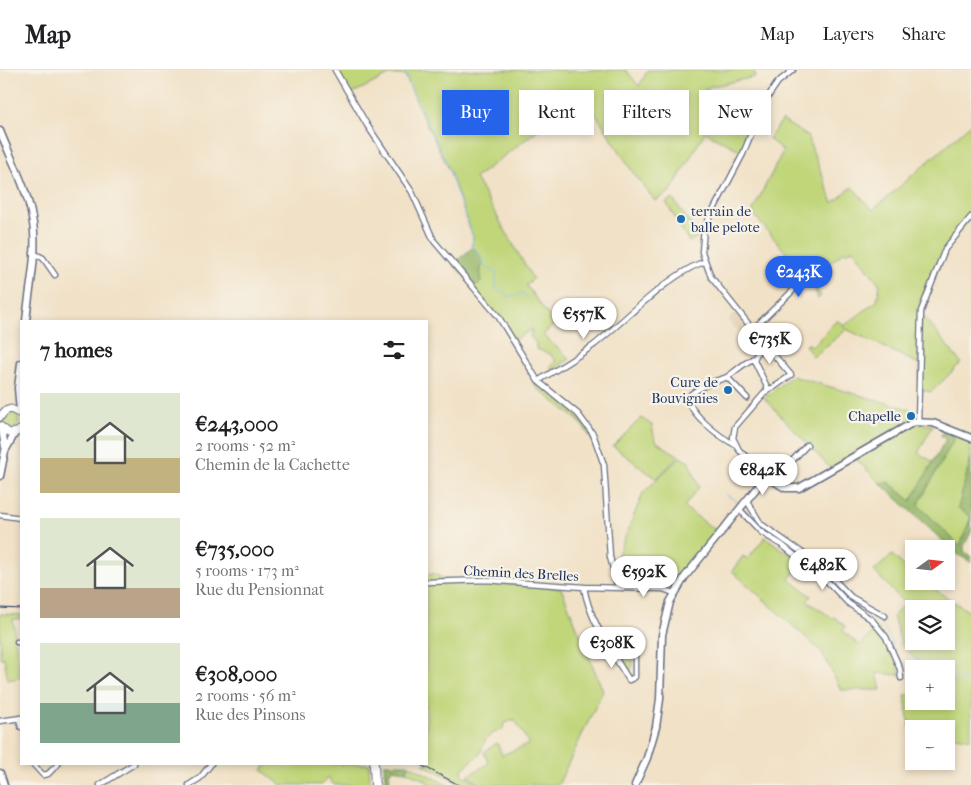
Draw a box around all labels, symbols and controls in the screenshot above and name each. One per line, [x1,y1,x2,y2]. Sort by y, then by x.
text: Map [25,21,71,49]
text: Map [760,24,794,45]
text: Layers [822,24,874,45]
text: Share [902,24,946,45]
chip: Buy [442,90,509,135]
chip: Rent [519,90,594,135]
chip: Filters [604,90,689,135]
chip: New [699,90,771,135]
place label: terrain de balle pelote [690,203,760,236]
marker: terrain de balle pelote [675,213,687,225]
pin: €243K [764,256,834,298]
text: €243K [776,262,822,281]
pin: €557K [549,298,619,340]
text: €557K [563,304,605,323]
pin: €735K [735,322,805,365]
text: €735K [749,329,791,348]
icon: filters [380,336,408,364]
text: 7 homes [40,338,112,362]
place label: Cure de Bouvignies [651,374,718,407]
marker: Cure de Bouvignies [722,384,734,396]
place label: Chapelle [848,408,901,425]
marker: Chapelle [905,410,917,422]
text: €243,000 [195,412,278,436]
icon: home [80,413,140,473]
text: 2 rooms · 52 m² [195,436,295,455]
pin: €842K [728,454,798,496]
text: Chemin de la Cachette [195,455,350,474]
text: €842K [740,460,786,479]
text: €735,000 [195,537,274,561]
icon: home [80,538,140,598]
north arrow [905,540,955,590]
map controls [905,540,955,770]
pin: €482K [788,548,858,591]
text: €482K [800,555,846,574]
pin: €592K [609,556,679,598]
text: 5 rooms · 173 m² [195,561,299,580]
street label: Chemin des Brelles [463,562,579,585]
text: €592K [622,562,666,581]
text: Rue du Pensionnat [195,580,325,599]
button: layers [905,600,955,650]
pin: €308K [577,626,647,669]
text: €308K [590,633,634,652]
button: + [905,660,955,710]
text: €308,000 [195,662,277,686]
icon: home [80,663,140,723]
text: 2 rooms · 56 m² [195,686,296,705]
text: Rue des Pinsons [195,705,305,724]
button: − [905,720,955,770]

